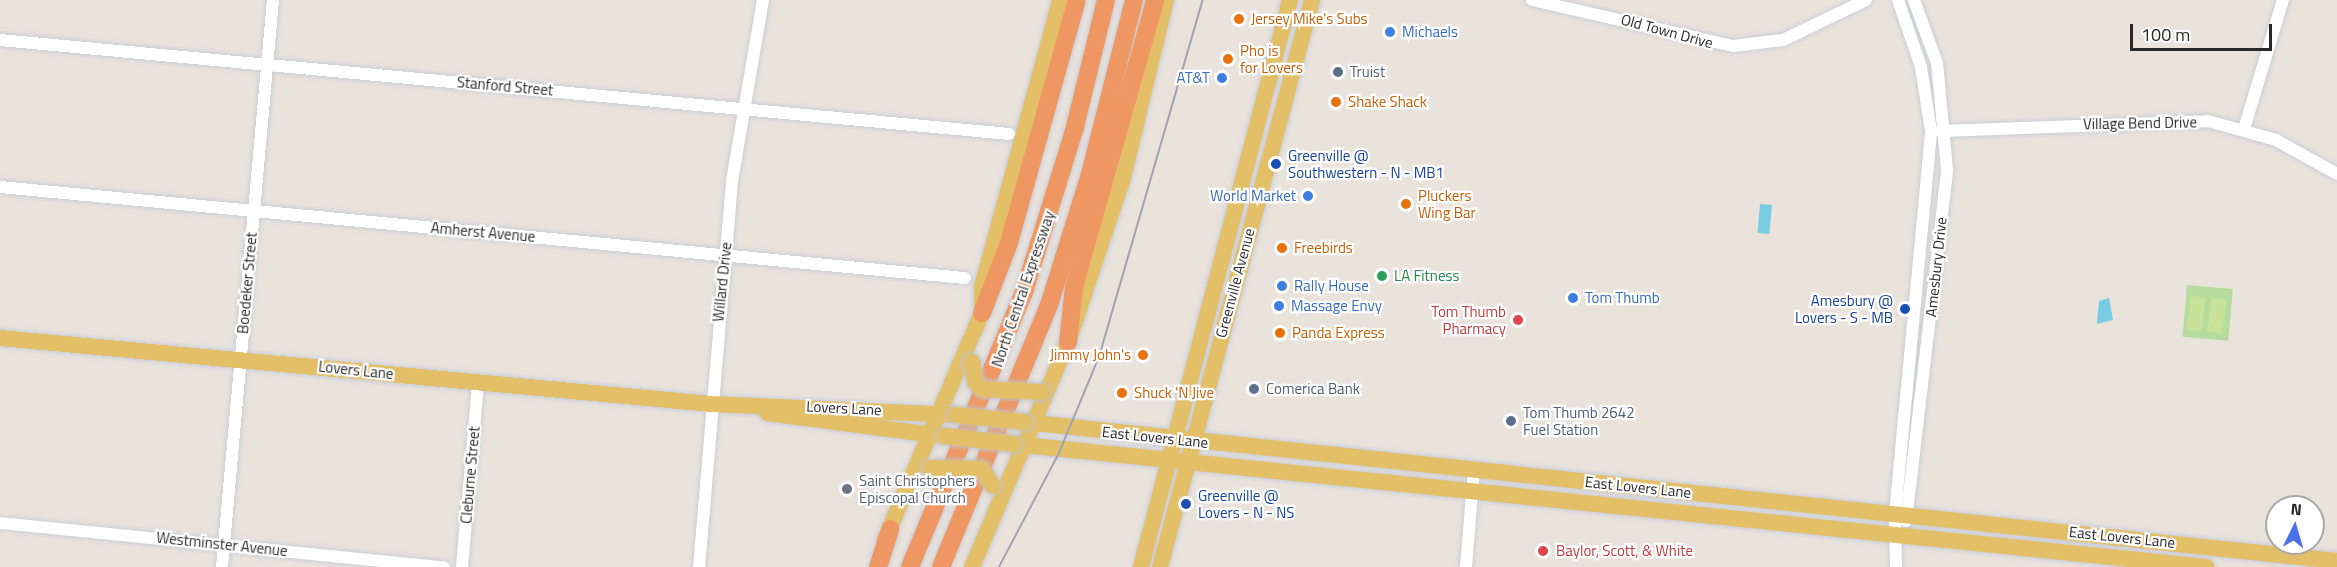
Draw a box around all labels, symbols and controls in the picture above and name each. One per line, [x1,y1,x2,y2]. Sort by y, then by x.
place label: Jersey Mike's Subs [1251,10,1368,28]
street label: Old Town Drive [1619,10,1715,52]
marker: Jersey Mike's Subs [1232,12,1246,26]
scale bar [2133,12,2276,50]
text: 100 m [2141,21,2190,48]
place label: Michaels [1402,23,1458,41]
marker: Michaels [1383,25,1397,39]
place label: Pho is for Lovers [1240,41,1303,76]
marker: Pho is for Lovers [1221,52,1235,66]
place label: Truist [1350,63,1385,81]
marker: Truist [1331,65,1345,79]
place label: AT&T [1177,69,1210,87]
marker: AT&T [1215,71,1229,85]
street label: Stanford Street [456,73,554,99]
place label: Shake Shack [1348,93,1427,111]
marker: Shake Shack [1329,95,1343,109]
street label: Village Bend Drive [2083,113,2197,133]
place label: Greenville @ Southwestern - N - MB1 [1288,146,1444,181]
marker: Greenville @ Southwestern - N - MB1 [1269,157,1283,171]
place label: Pluckers Wing Bar [1418,186,1476,221]
place label: World Market [1210,187,1296,205]
marker: World Market [1301,189,1315,203]
marker: Pluckers Wing Bar [1399,197,1413,211]
street label: North Central Expressway [988,209,1058,369]
street label: Amesbury Drive [1922,216,1950,318]
street label: Amherst Avenue [430,218,536,246]
street label: Greenville Avenue [1212,226,1258,340]
street label: Boedeker Street [234,231,260,335]
place label: Freebirds [1294,239,1353,257]
street label: Willard Drive [709,241,735,323]
marker: Freebirds [1275,241,1289,255]
place label: LA Fitness [1394,267,1459,285]
marker: LA Fitness [1375,269,1389,283]
place label: Rally House [1294,277,1369,295]
marker: Rally House [1275,279,1289,293]
place label: Tom Thumb [1585,289,1660,307]
marker: Tom Thumb [1566,291,1580,305]
place label: Amesbury @ Lovers - S - MB [1795,291,1893,326]
place label: Massage Envy [1291,297,1382,315]
marker: Massage Envy [1272,299,1286,313]
place label: Tom Thumb Pharmacy [1431,302,1506,337]
marker: Amesbury @ Lovers - S - MB [1898,302,1912,316]
marker: Tom Thumb Pharmacy [1511,313,1525,327]
place label: Panda Express [1292,324,1385,342]
marker: Panda Express [1273,326,1287,340]
place label: Jimmy John's [1050,346,1131,364]
marker: Jimmy John's [1136,348,1150,362]
street label: Lovers Lane [318,357,394,383]
place label: Comerica Bank [1266,380,1360,398]
marker: Comerica Bank [1247,382,1261,396]
place label: Shuck 'N Jive [1134,384,1214,402]
marker: Shuck 'N Jive [1115,386,1129,400]
street label: Lovers Lane [806,397,882,419]
place label: Tom Thumb 2642 Fuel Station [1523,403,1635,438]
marker: Tom Thumb 2642 Fuel Station [1504,414,1518,428]
street label: East Lovers Lane [1101,422,1209,452]
street label: Cleburne Street [457,425,483,525]
place label: Saint Christophers Episcopal Church [859,471,975,506]
street label: East Lovers Lane [1584,472,1692,502]
marker: Saint Christophers Episcopal Church [840,482,854,496]
place label: Greenville @ Lovers - N - NS [1198,486,1294,521]
north arrow [2265,495,2325,555]
marker: Greenville @ Lovers - N - NS [1179,497,1193,511]
text: N [2290,497,2303,521]
street label: East Lovers Lane [2068,522,2176,552]
street label: Westminster Avenue [155,528,289,560]
marker: Baylor, Scott, & White [1534,542,1552,560]
place label: Baylor, Scott, & White [1556,542,1693,560]

